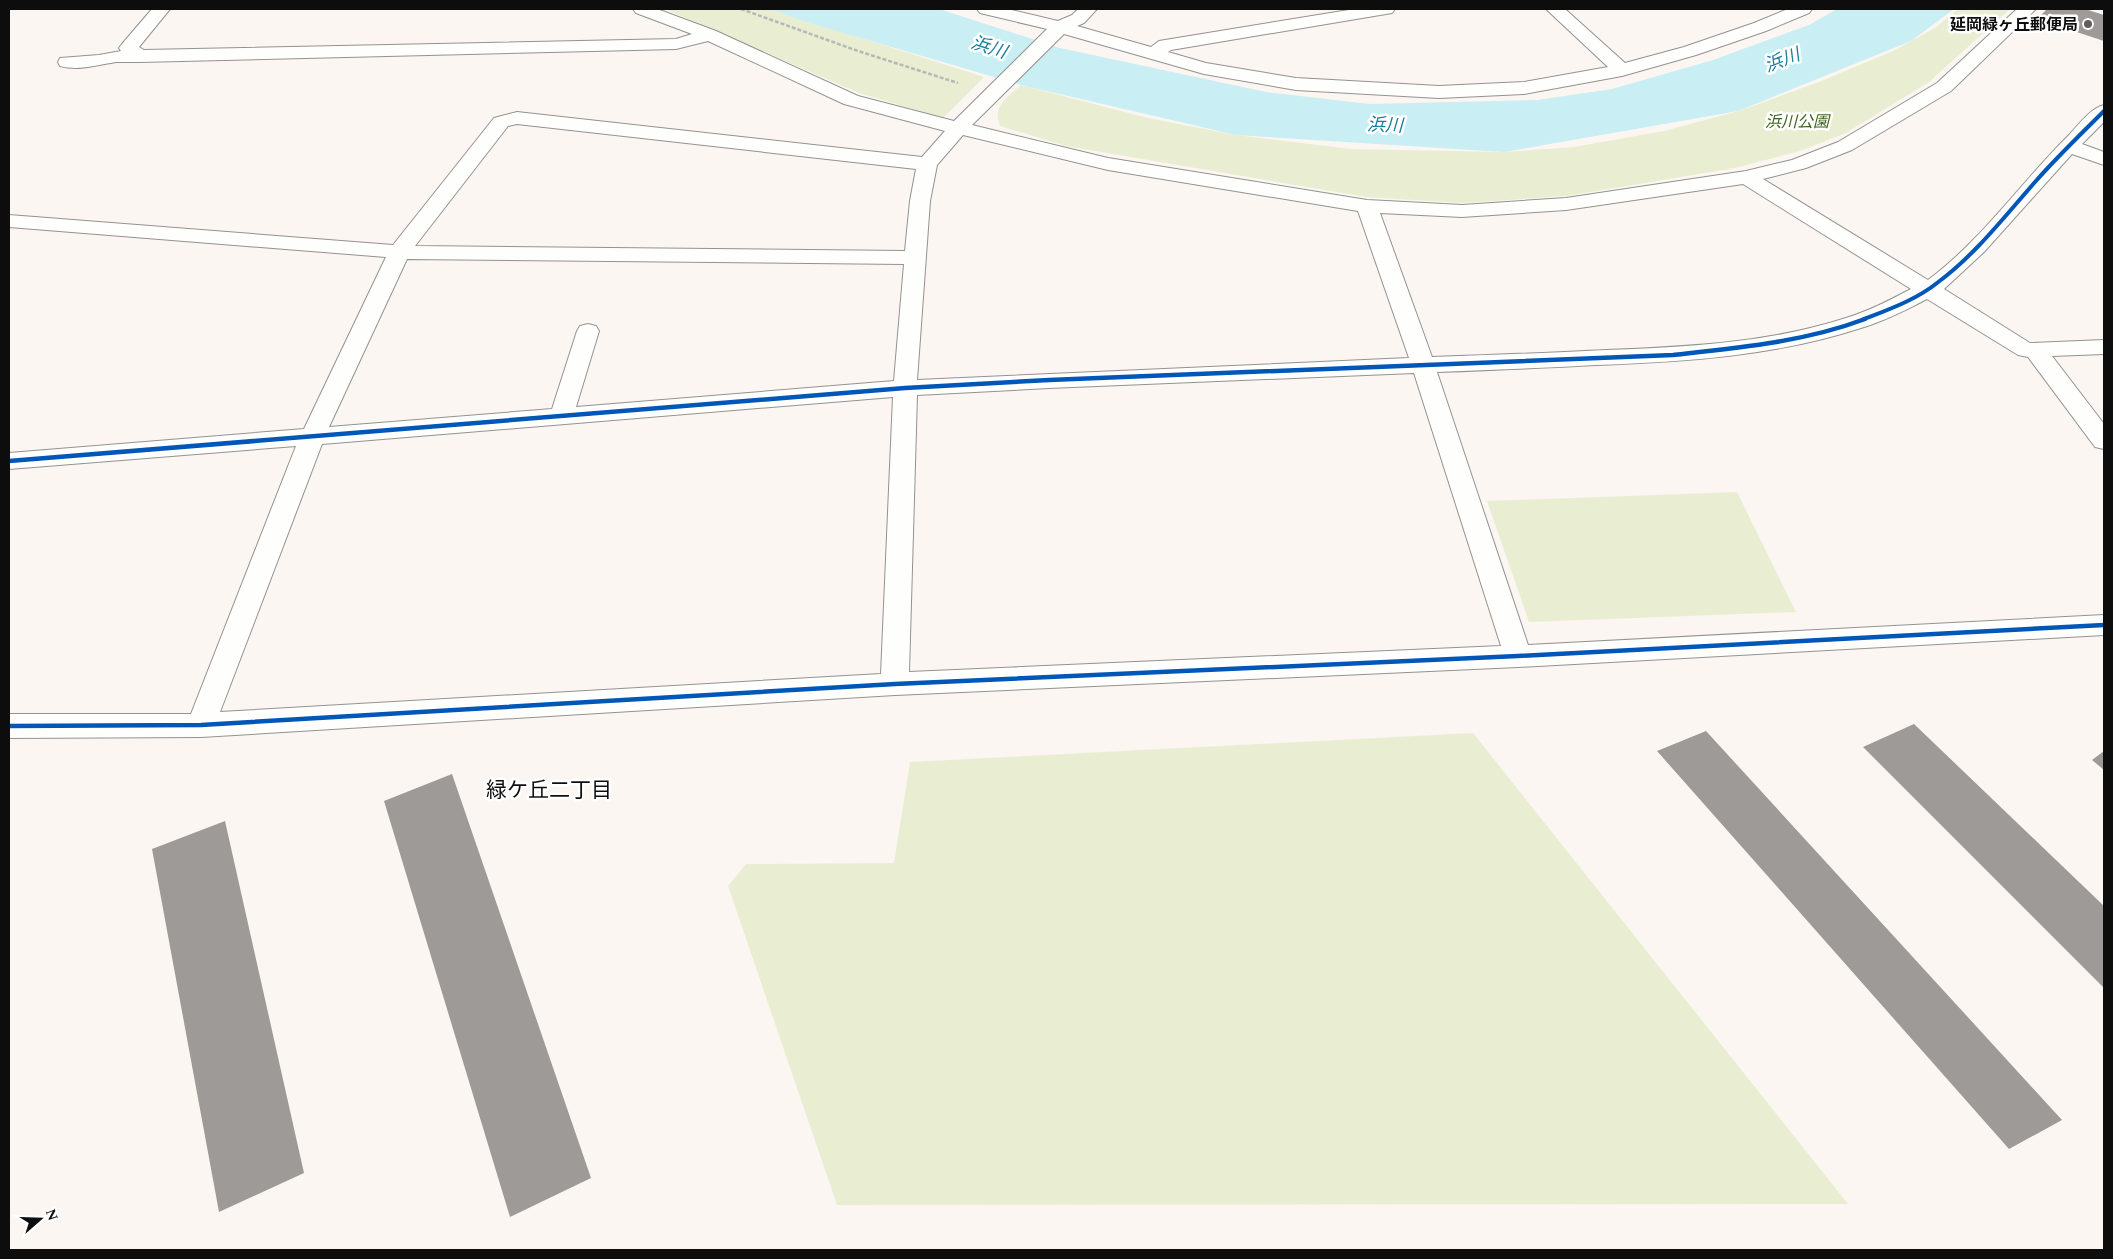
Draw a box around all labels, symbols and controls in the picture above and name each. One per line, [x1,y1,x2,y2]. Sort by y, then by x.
place label: 延岡緑ヶ丘郵便局 [1950,13,2078,37]
marker: 延岡緑ヶ丘郵便局 [2082,18,2094,30]
water label: 浜川 [968,29,1012,66]
water label: 浜川 [1761,41,1806,80]
park label: 浜川公園 [1765,110,1831,134]
water label: 浜川 [1367,111,1405,140]
district label: 緑ケ丘二丁目 [486,775,612,807]
north arrow [15,1194,65,1244]
text: N [40,1206,64,1224]

